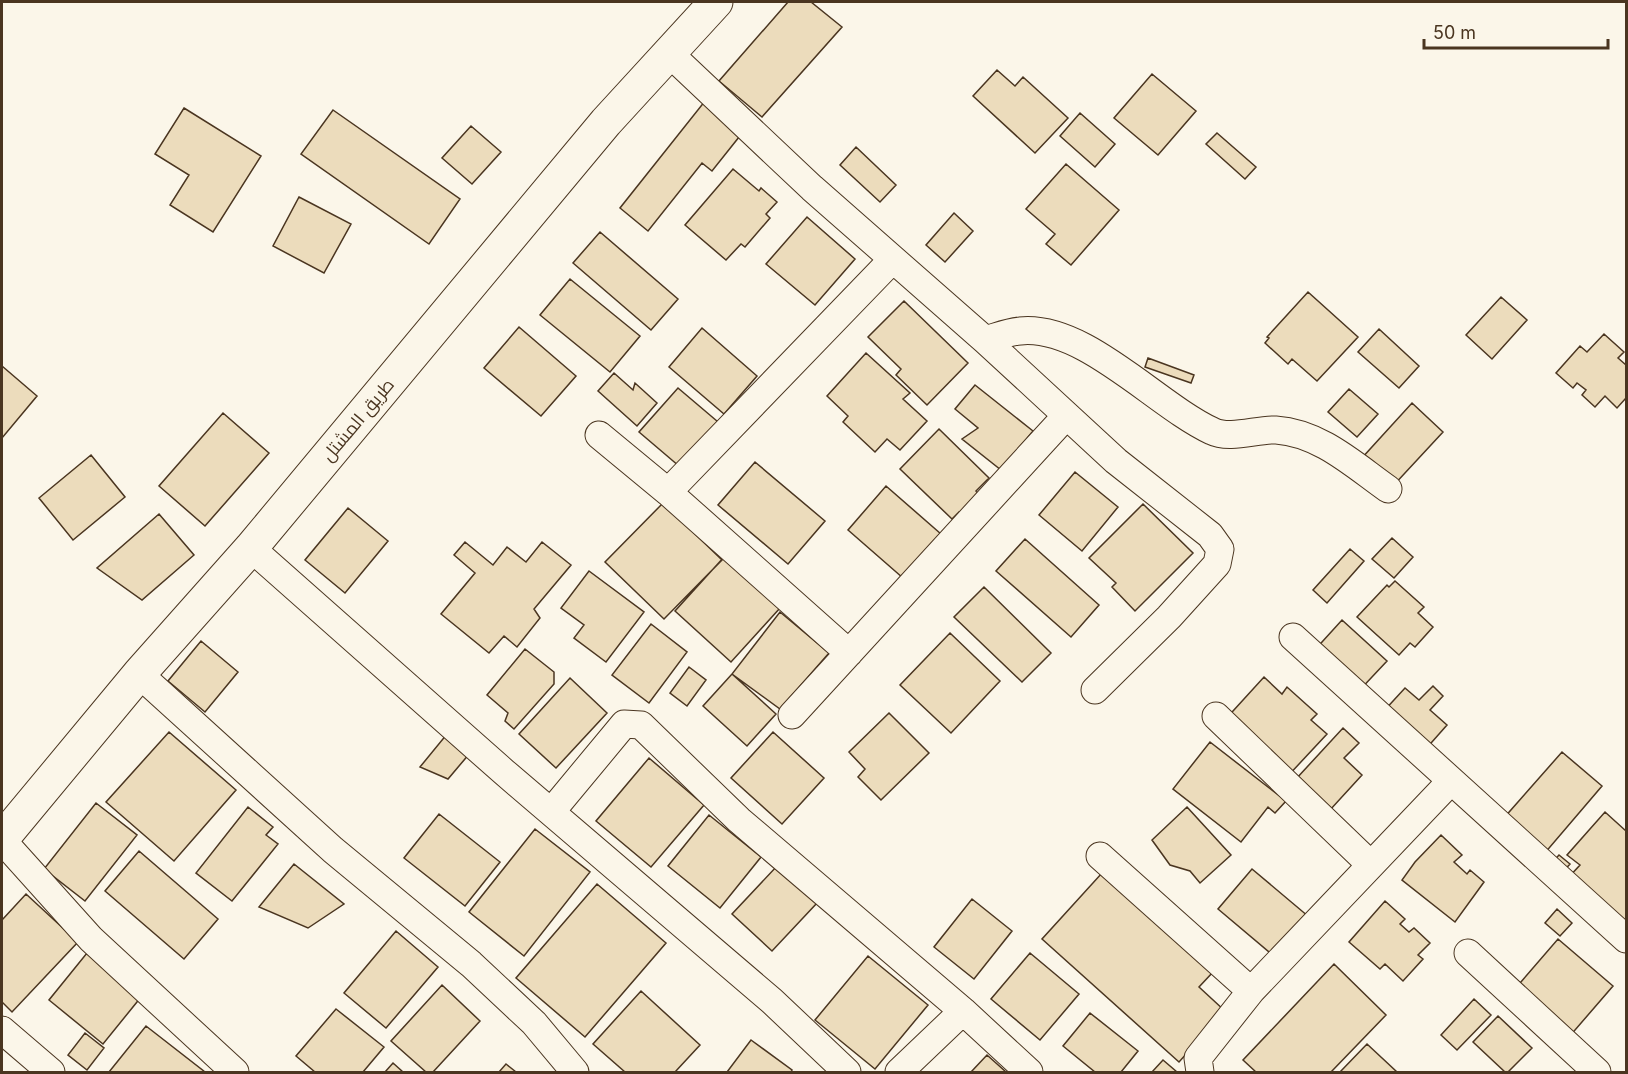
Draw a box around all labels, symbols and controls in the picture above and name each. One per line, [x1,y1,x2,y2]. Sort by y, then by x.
scale bar [1424,12,1608,50]
text: 50 m [1433,22,1476,43]
street label: طريق المشتل [317,374,400,467]

